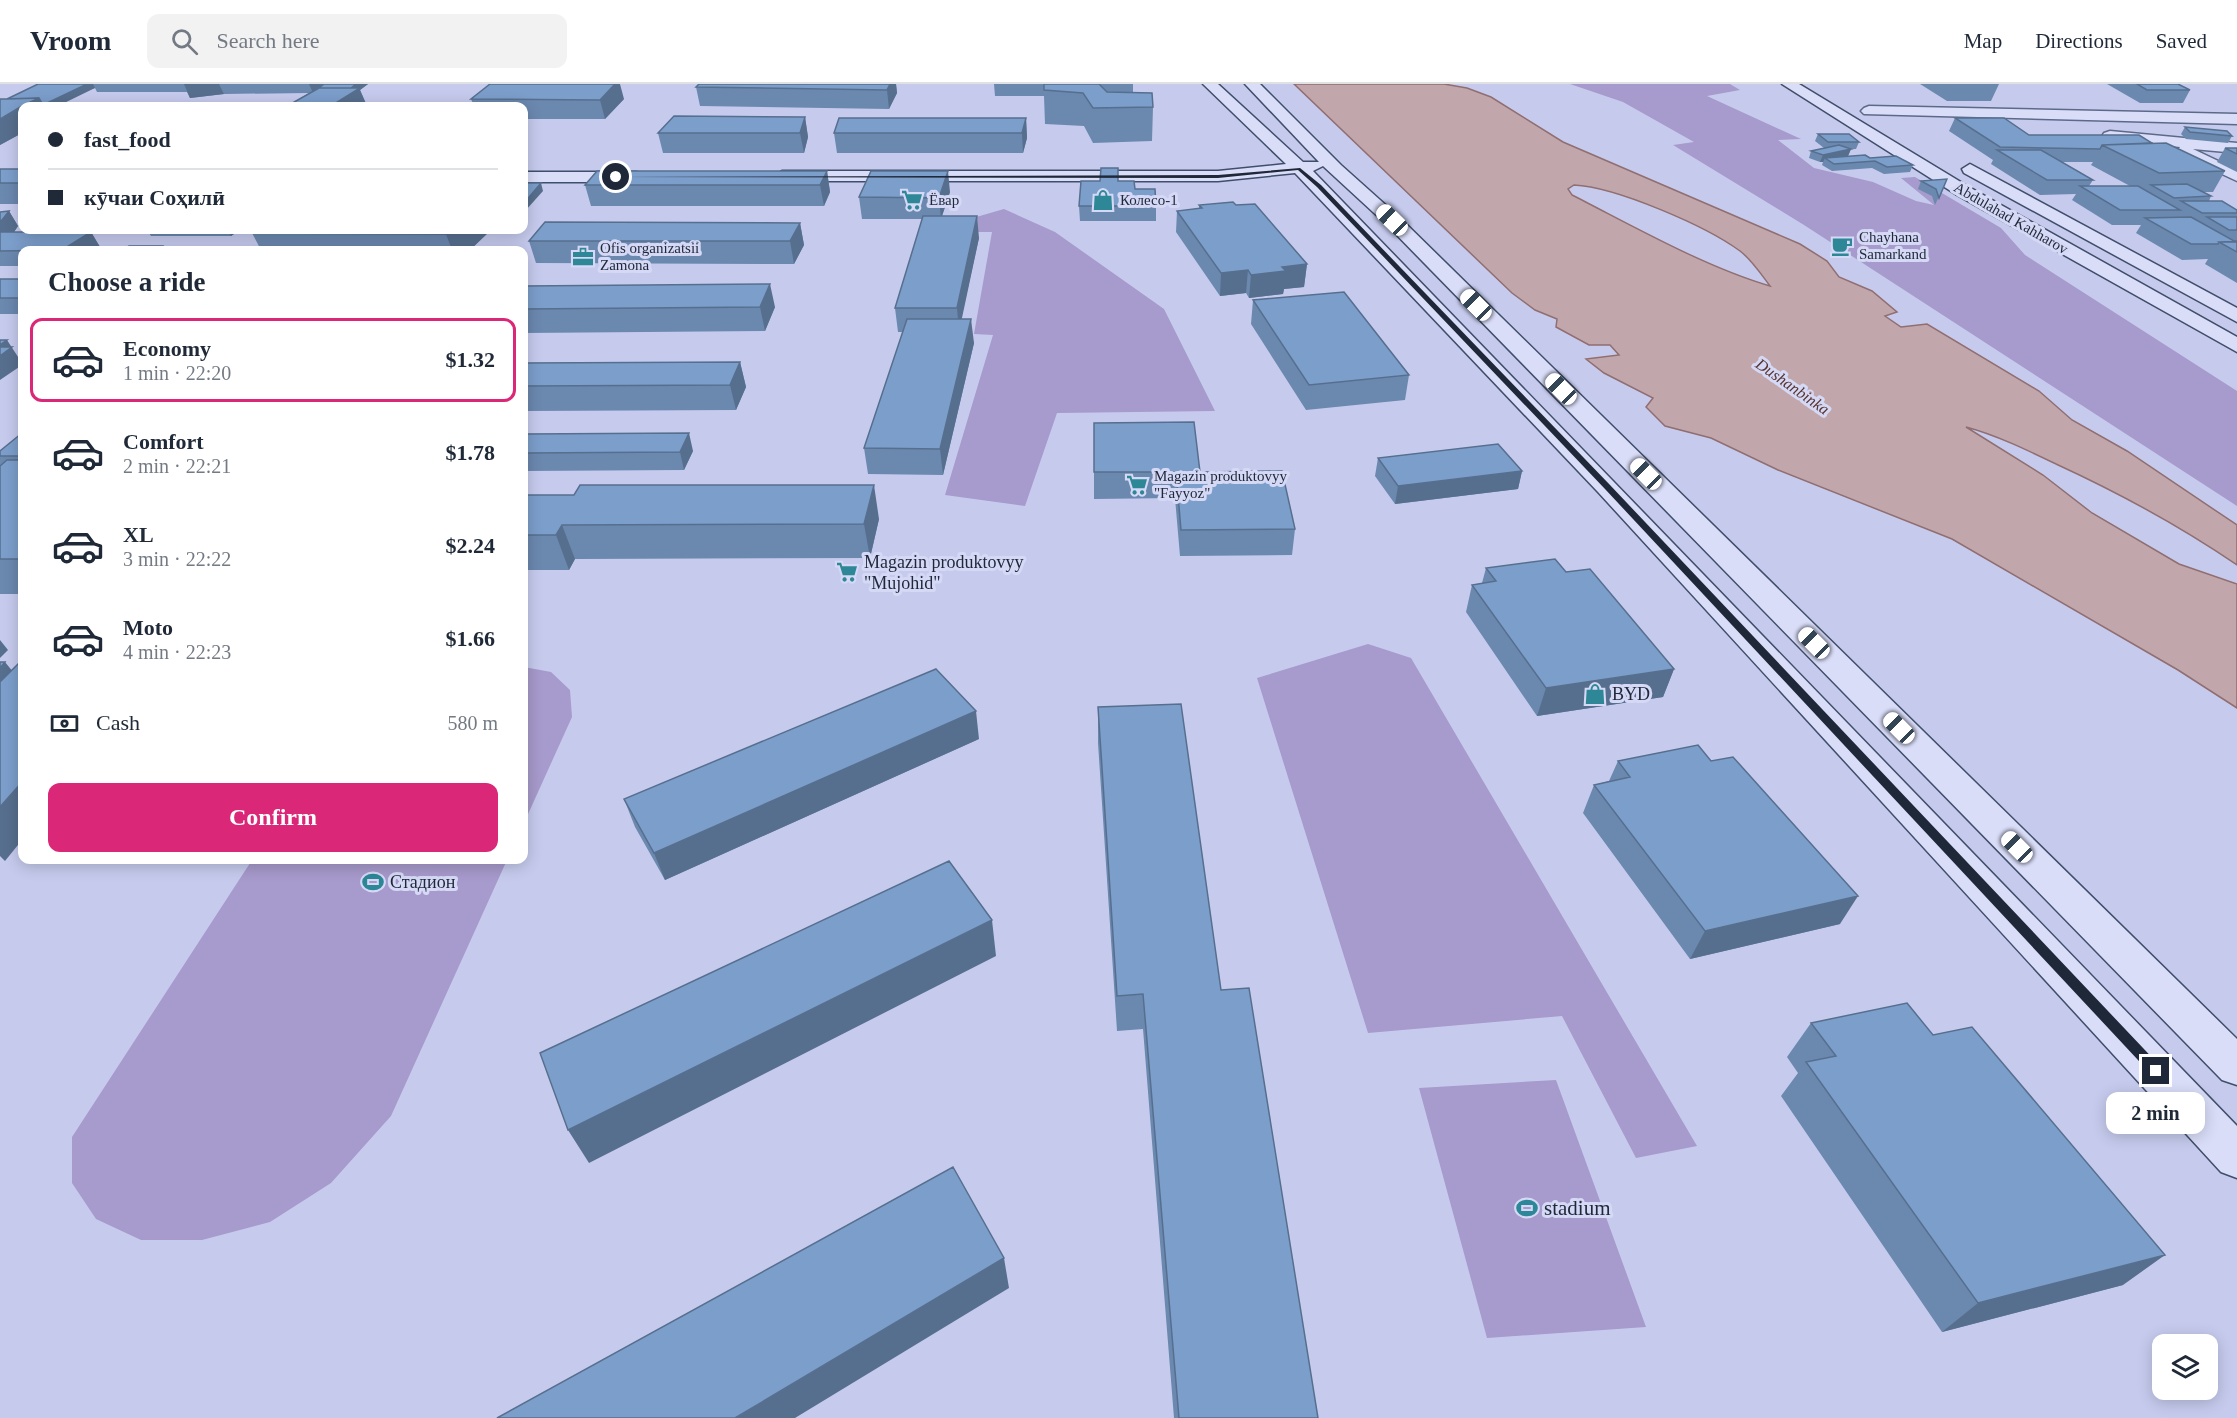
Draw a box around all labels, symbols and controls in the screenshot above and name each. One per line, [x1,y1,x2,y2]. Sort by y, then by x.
search box [147,14,567,68]
text: Vroom [30,25,111,56]
icon: search [168,25,201,58]
text: Search here [216,28,320,53]
text: Map [1964,29,2002,53]
text: Directions [2035,29,2123,53]
text: Saved [2156,29,2207,53]
text: fast_food [84,127,171,152]
route start [602,163,629,190]
street label: Abdulahad Kahharov [1951,179,2071,257]
text: кӯчаи Соҳилӣ [84,185,225,210]
supermarket icon: Ёвар [900,188,924,212]
shop icon: Колесо-1 [1091,188,1115,212]
place label: Ёвар [929,192,959,208]
place label: Колесо-1 [1120,192,1178,208]
car [1373,201,1411,239]
place label: Chayhana Samarkand [1859,229,1927,262]
cafe icon: Chayhana Samarkand [1830,234,1854,258]
place label: Ofis organizatsii Zamona [600,240,699,273]
office icon: Ofis organizatsii Zamona [571,245,595,269]
text: Choose a ride [48,267,206,297]
car [1457,286,1495,324]
icon: car [51,333,105,387]
text: Economy [123,336,211,361]
text: $1.32 [446,347,495,372]
water label: Dushanbinka [1752,354,1833,418]
text: 1 min · 22:20 [123,362,231,384]
car [1542,370,1580,408]
icon: car [51,426,105,480]
text: Comfort [123,429,204,454]
text: $1.78 [446,440,495,465]
text: 2 min · 22:21 [123,455,231,477]
car [1627,455,1665,493]
place label: Magazin produktovyy "Fayyoz" [1154,468,1287,501]
supermarket icon: Magazin produktovyy "Fayyoz" [1125,473,1149,497]
icon: car [51,519,105,573]
text: XL [123,522,154,547]
text: $2.24 [446,533,495,558]
text: 3 min · 22:22 [123,548,231,570]
place label: Magazin produktovyy "Mujohid" [864,552,1023,593]
supermarket icon: Magazin produktovyy "Mujohid" [835,560,859,584]
icon: car [51,612,105,666]
text: Moto [123,615,173,640]
car [1795,624,1833,662]
text: $1.66 [446,626,495,651]
text: 4 min · 22:23 [123,641,231,663]
shop icon: BYD [1583,682,1607,706]
place label: BYD [1612,684,1650,704]
icon: cash [48,707,81,740]
car [1880,709,1918,747]
text: Cash [96,710,140,735]
text: 580 m [447,712,498,734]
button: Confirm [48,783,498,852]
car [1998,828,2036,866]
sports icon: Стадион [361,870,385,894]
place label: Стадион [390,872,456,892]
route end [2142,1057,2169,1084]
callout: 2 min [2106,1092,2206,1134]
text: 2 min [2131,1102,2180,1124]
sports icon: stadium [1515,1196,1539,1220]
place label: stadium [1544,1196,1611,1220]
map controls [2152,1334,2218,1400]
button: layers [2152,1334,2218,1400]

